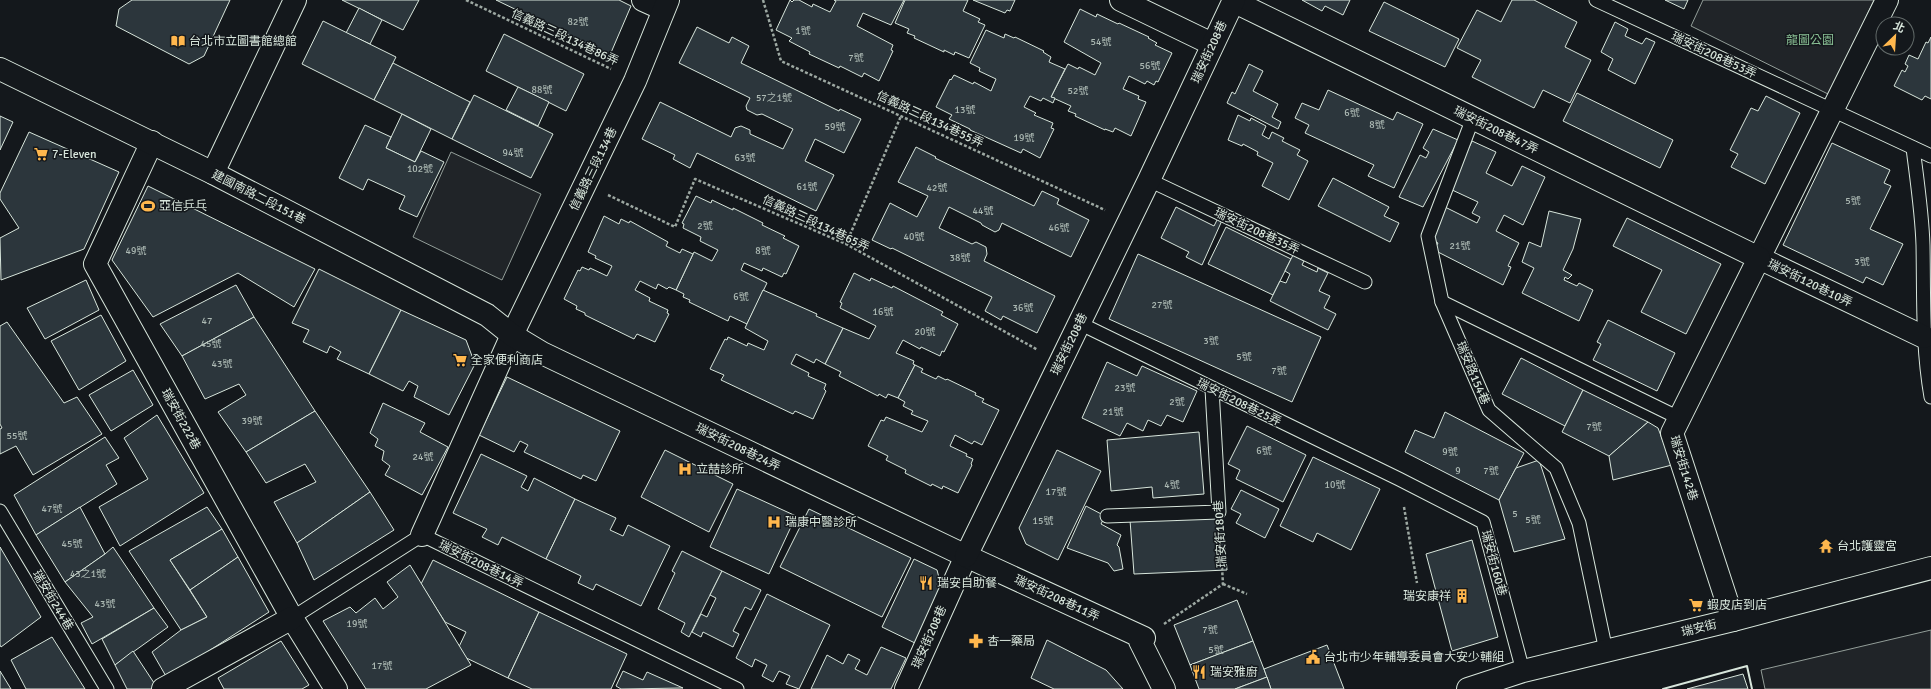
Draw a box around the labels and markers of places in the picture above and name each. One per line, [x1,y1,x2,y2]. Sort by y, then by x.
library icon: 台北市立圖書館總館 [170,33,186,49]
place label: 台北市立圖書館總館 [189,34,297,49]
supermarket icon: 7-Eleven [33,146,49,162]
place label: 7-Eleven [52,147,97,162]
sports icon: 亞信乒乓 [140,198,156,214]
place label: 亞信乒乓 [159,199,207,214]
supermarket icon: 全家便利商店 [452,352,468,368]
place label: 全家便利商店 [471,353,543,368]
hospital icon: 立喆診所 [677,461,693,477]
place label: 立喆診所 [696,462,744,477]
hospital icon: 瑞康中醫診所 [766,514,782,530]
place label: 瑞康中醫診所 [785,515,857,530]
temple icon: 台北護靈宮 [1818,538,1834,554]
place label: 台北護靈宮 [1837,539,1897,554]
restaurant icon: 瑞安自助餐 [918,575,934,591]
place label: 瑞安自助餐 [937,576,997,591]
building icon: 瑞安康祥 [1454,588,1470,604]
place label: 瑞安康祥 [1403,589,1451,604]
supermarket icon: 蝦皮店到店 [1688,597,1704,613]
place label: 蝦皮店到店 [1707,598,1767,613]
pharmacy icon: 杏一藥局 [968,633,984,649]
place label: 杏一藥局 [987,634,1035,649]
public building icon: 台北市少年輔導委員會大安少輔組 [1305,649,1321,665]
place label: 台北市少年輔導委員會大安少輔組 [1324,650,1504,665]
restaurant icon: 瑞安雅廚 [1191,664,1207,680]
place label: 瑞安雅廚 [1210,665,1258,680]

